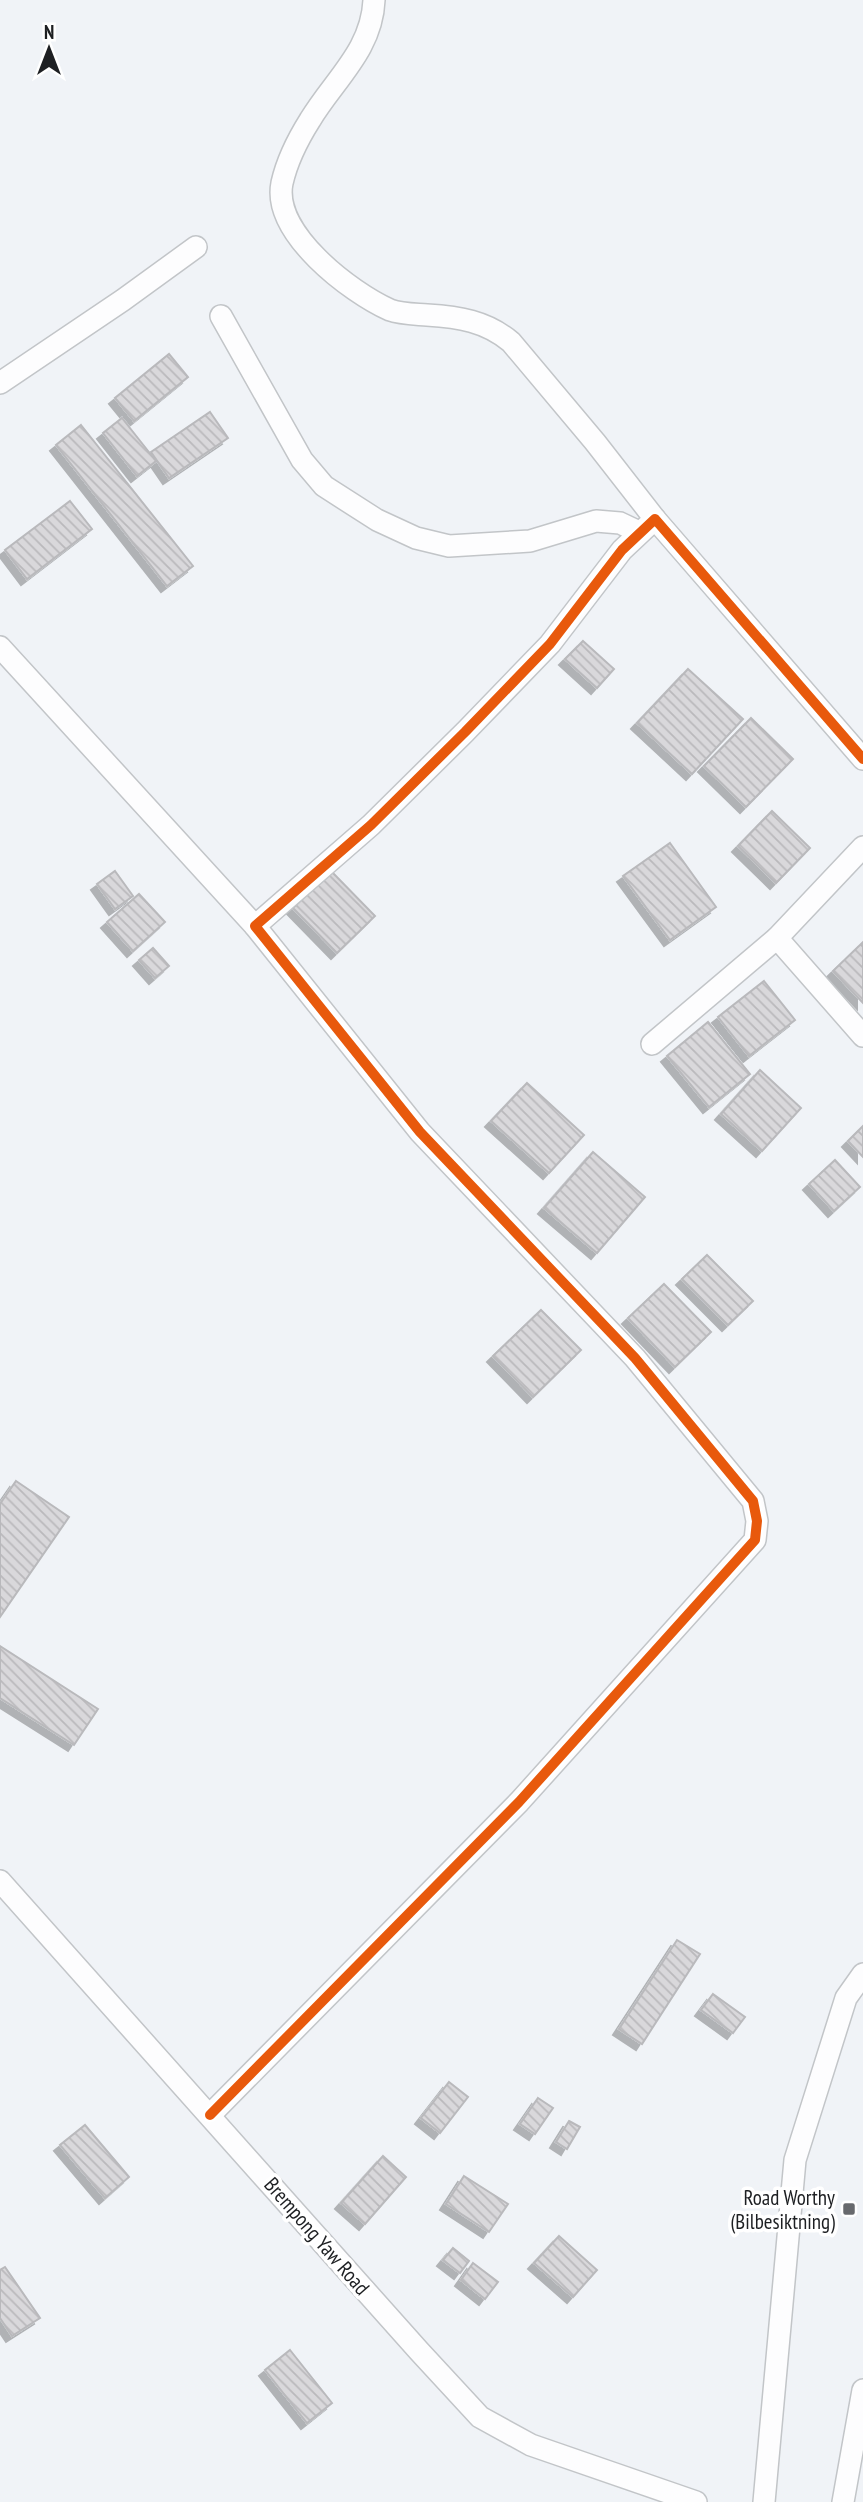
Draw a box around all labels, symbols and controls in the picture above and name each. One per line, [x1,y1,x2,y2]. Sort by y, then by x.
north arrow [14,14,84,84]
text: N [44,20,54,44]
street label: Brempong Yaw Road [258,2172,376,2300]
place label: Road Worthy (Bilbesiktning) [730,2184,835,2235]
marker: Road Worthy (Bilbesiktning) [841,2201,857,2217]

